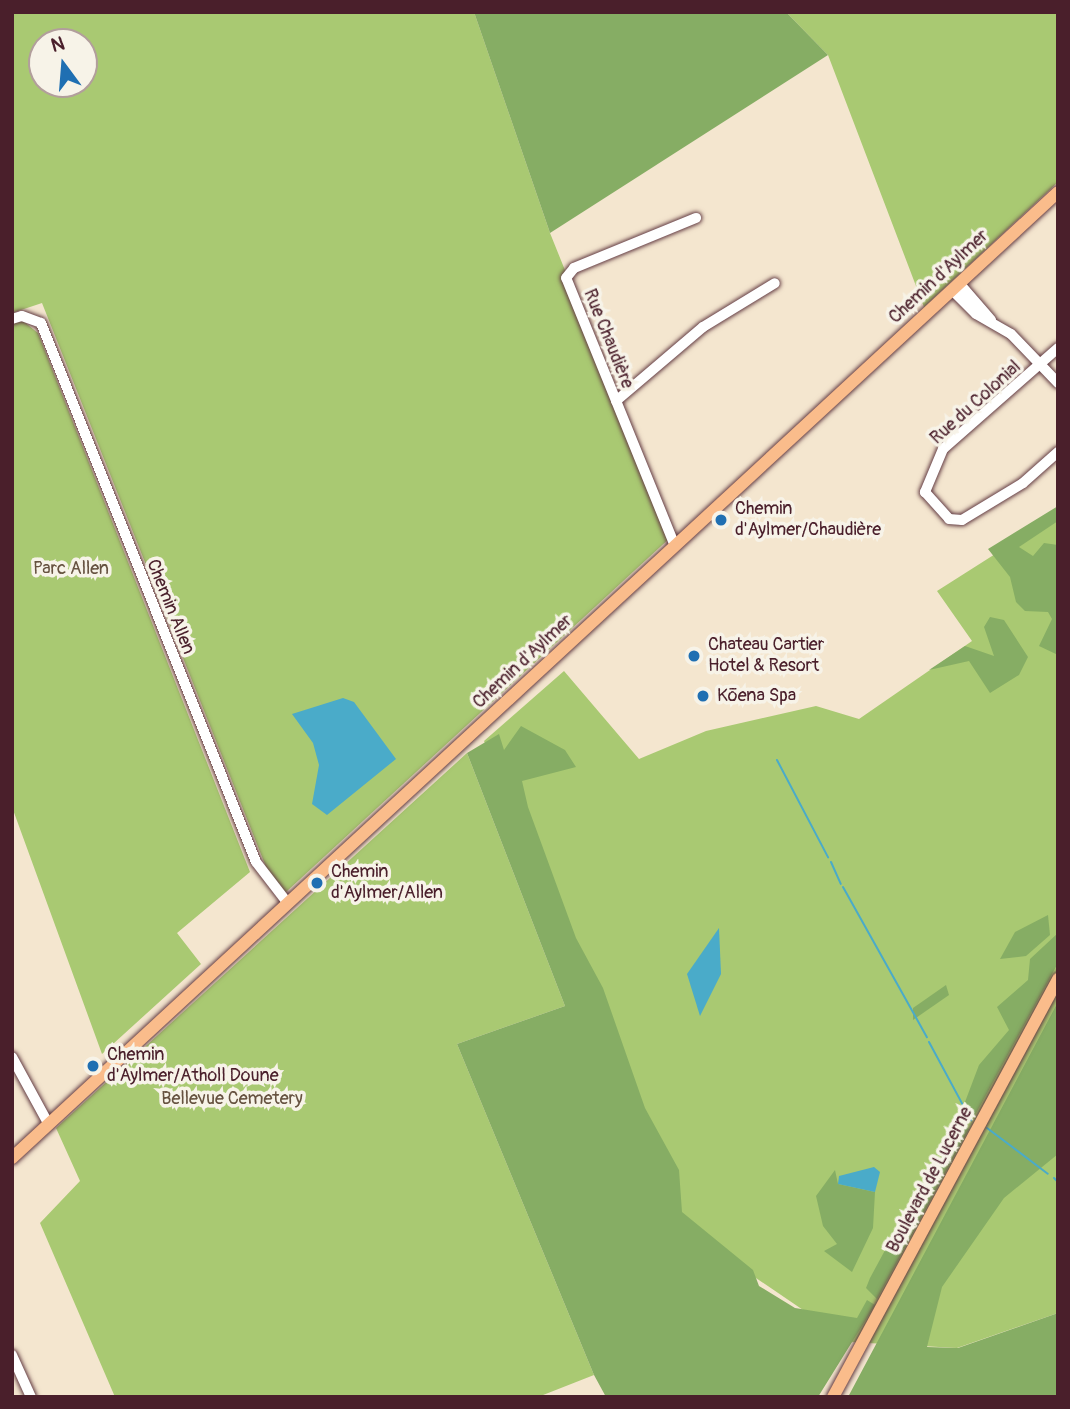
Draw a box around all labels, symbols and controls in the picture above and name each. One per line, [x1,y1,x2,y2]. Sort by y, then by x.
north arrow [28,28,98,98]
text: N [48,31,67,58]
street label: Chemin d'Aylmer [885,225,993,329]
street label: Rue Chaudière [578,286,638,392]
street label: Rue du Colonial [926,357,1026,449]
place label: Chemin d'Aylmer/Chaudière [735,499,881,542]
marker: Chemin d'Aylmer/Chaudière [713,512,729,528]
street label: Chemin Allen [141,556,199,658]
park label: Parc Allen [33,558,109,580]
street label: Chemin d'Aylmer [469,610,577,714]
place label: Chateau Cartier Hotel & Resort [708,635,824,678]
marker: Chateau Cartier Hotel & Resort [686,648,702,664]
place label: Kōena Spa [717,685,796,707]
marker: Kōena Spa [695,688,711,704]
place label: Chemin d'Aylmer/Allen [331,862,443,904]
marker: Chemin d'Aylmer/Allen [309,875,325,891]
place label: Chemin d'Aylmer/Atholl Doune [107,1045,279,1088]
marker: Chemin d'Aylmer/Atholl Doune [85,1058,101,1074]
park label: Bellevue Cemetery [161,1088,303,1110]
street label: Boulevard de Lucerne [882,1103,978,1257]

